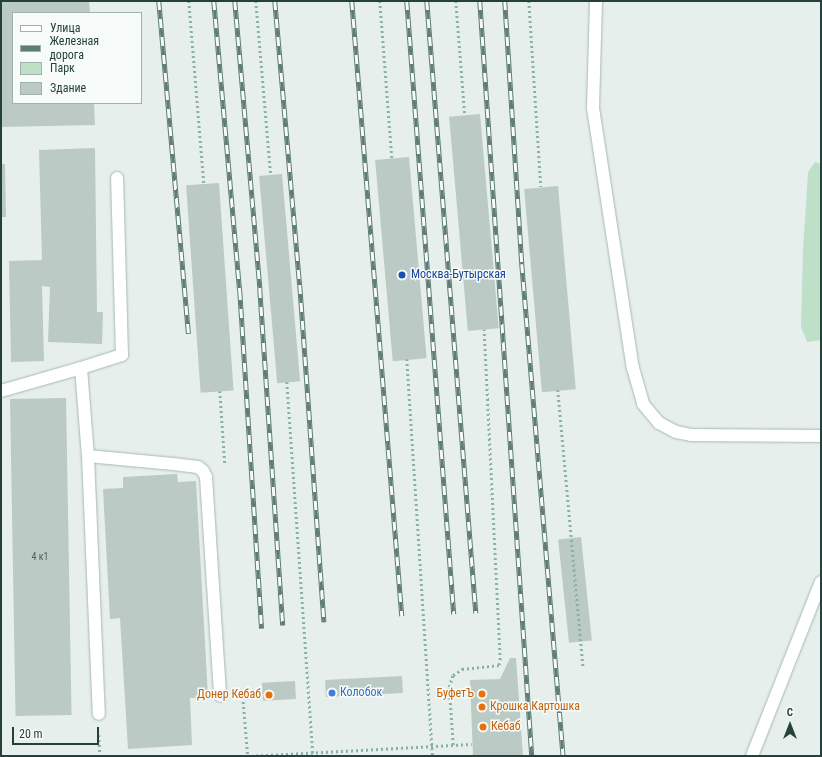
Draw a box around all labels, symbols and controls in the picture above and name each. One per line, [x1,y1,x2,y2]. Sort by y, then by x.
legend [12,12,142,104]
text: Улица [50,21,80,35]
text: Железная дорога [49,34,99,62]
text: Парк [50,61,75,75]
text: Здание [50,81,86,95]
place label: Москва-Бутырская [411,268,506,282]
marker: Москва-Бутырская [396,269,408,281]
house number: 4 к1 [32,551,48,563]
place label: Колобок [340,686,382,700]
place label: БуфетЪ [436,687,474,701]
place label: Донер Кебаб [197,688,261,702]
marker: Колобок [327,688,337,698]
marker: БуфетЪ [477,689,487,699]
marker: Донер Кебаб [264,690,274,700]
place label: Крошка Картошка [490,700,580,714]
marker: Крошка Картошка [477,702,487,712]
north arrow [770,705,810,745]
text: С [787,706,793,719]
scale bar [14,719,101,745]
place label: Кебаб [491,720,521,734]
marker: Кебаб [478,722,488,732]
text: 20 m [19,727,43,741]

